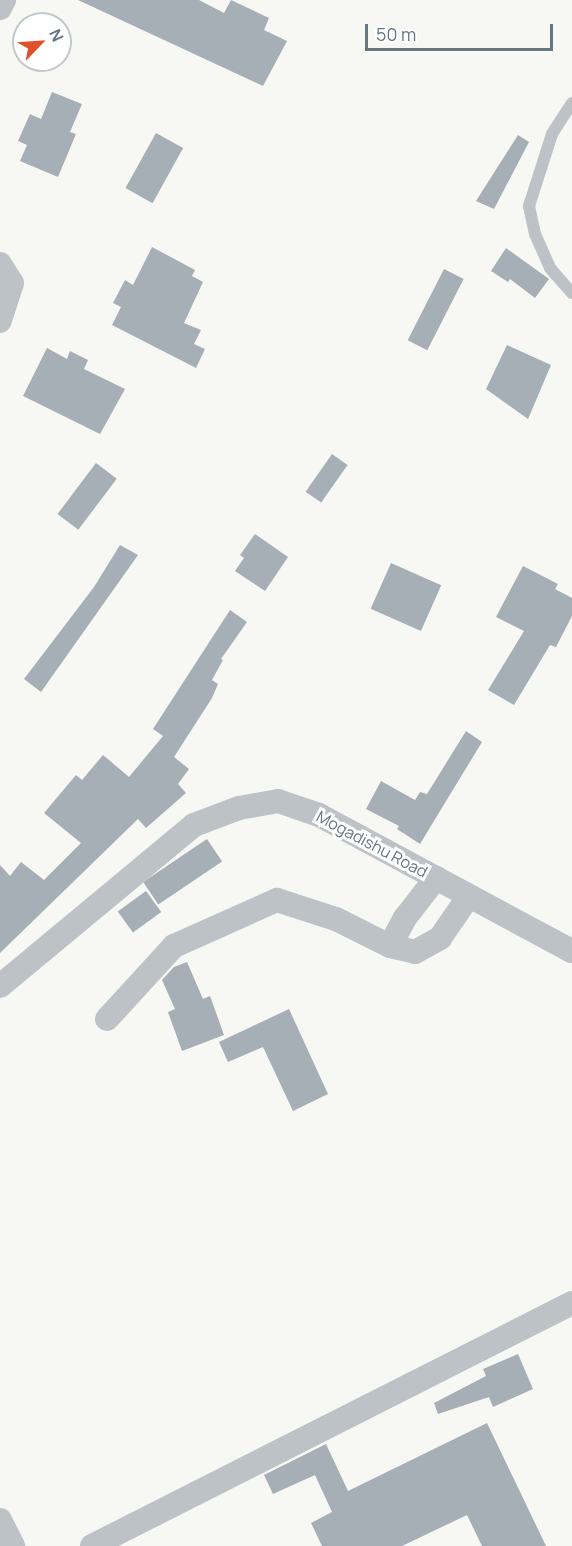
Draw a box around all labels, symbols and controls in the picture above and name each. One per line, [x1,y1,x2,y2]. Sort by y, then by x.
north arrow [12,12,72,72]
scale bar [368,12,556,50]
text: 50 m [376,22,416,46]
text: N [44,25,69,45]
street label: Mogadishu Road [313,807,431,881]

